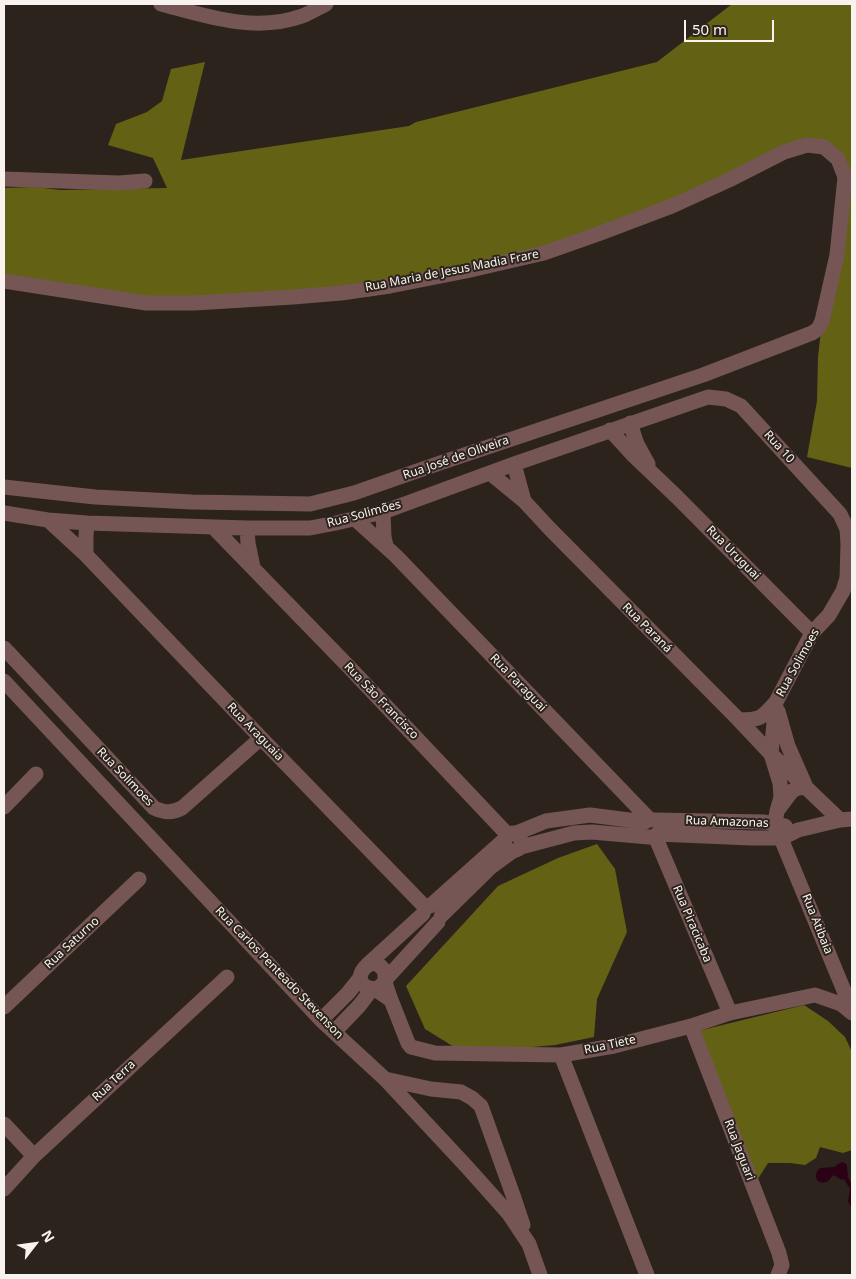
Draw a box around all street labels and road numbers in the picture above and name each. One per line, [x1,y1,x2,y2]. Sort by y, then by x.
street label: Rua Maria de Jesus Madia Frare [364,247,540,295]
street label: Rua 10 [761,428,797,466]
street label: Rua José de Oliveira [401,433,511,483]
street label: Rua Solimões [326,497,402,531]
street label: Rua Uruguai [703,523,763,583]
street label: Rua Paraná [619,600,675,656]
street label: Rua Solimoes [773,626,823,700]
street label: Rua Paraguai [487,651,549,715]
street label: Rua São Francisco [341,660,421,742]
street label: Rua Araguaia [224,700,286,764]
street label: Rua Solimoes [94,745,156,809]
street label: Rua Amazonas [685,813,769,831]
street label: Rua Piracicaba [669,883,715,965]
street label: Rua Atibaia [798,892,836,956]
street label: Rua Carlos Penteado Stevenson [212,904,346,1042]
street label: Rua Saturno [42,914,102,972]
street label: Rua Tiete [583,1033,637,1057]
street label: Rua Terra [89,1057,139,1105]
street label: Rua Jaguari [721,1117,757,1183]

